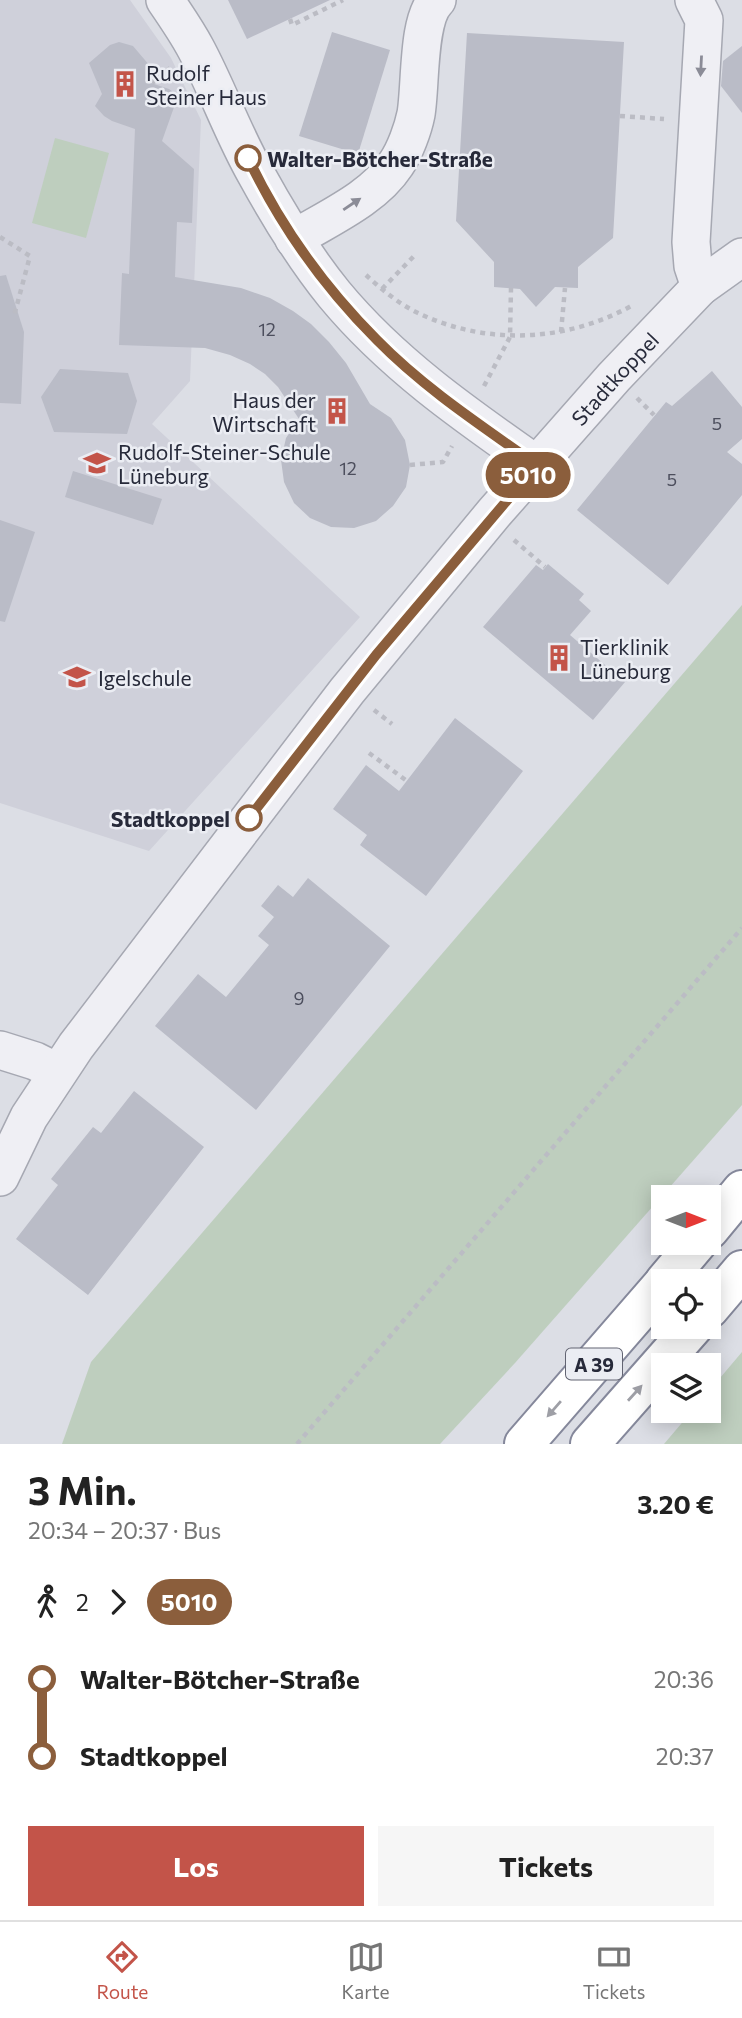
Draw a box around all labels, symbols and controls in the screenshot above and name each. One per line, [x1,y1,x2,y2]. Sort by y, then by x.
one-way arrow [696,55,707,77]
place label: Rudolf Steiner Haus [146,60,267,109]
building icon: Rudolf Steiner Haus [110,69,140,99]
marker: Walter-Bötcher-Straße [235,145,261,171]
place label: Walter-Bötcher-Straße [267,146,493,171]
one-way arrow [342,197,362,210]
house number: 12 [258,318,276,340]
street label: Stadtkoppel [565,326,663,430]
place label: Haus der Wirtschaft [212,387,316,436]
building icon: Haus der Wirtschaft [322,396,352,426]
house number: 5 [712,412,722,434]
place label: Rudolf-Steiner-Schule Lüneburg [118,439,331,488]
school or university icon: Rudolf-Steiner-Schule Lüneburg [82,448,112,478]
line badge: 5010 [479,452,577,498]
house number: 12 [339,457,357,479]
text: 5010 [500,460,556,489]
house number: 5 [667,468,677,490]
place label: Tierklinik Lüneburg [580,634,671,683]
building icon: Tierklinik Lüneburg [544,643,574,673]
school or university icon: Igelschule [62,662,92,692]
place label: Igelschule [98,665,192,690]
marker: Stadtkoppel [236,805,262,831]
place label: Stadtkoppel [111,806,230,831]
house number: 9 [294,987,304,1009]
north arrow [651,1185,721,1255]
map controls [651,1185,721,1423]
button: locate [651,1269,721,1339]
road number: A 39 [566,1348,622,1380]
button: layers [651,1353,721,1423]
one-way arrow [627,1384,643,1402]
one-way arrow [546,1400,562,1418]
text: 3 Min. [28,1466,137,1513]
text: 3.20 € [637,1488,714,1519]
text: 20:34 – 20:37 · Bus [28,1516,221,1544]
icon: walk [28,1583,66,1621]
icon: forward [99,1583,137,1621]
text: 5010 [161,1587,218,1616]
text: 2 [76,1588,89,1616]
text: Walter-Bötcher-Straße [80,1663,360,1694]
text: 20:36 [654,1665,714,1693]
text: Stadtkoppel [80,1740,228,1771]
text: 20:37 [656,1742,714,1770]
button: Los [28,1826,364,1906]
button: Tickets [378,1826,714,1906]
tab: Route [97,1938,148,2003]
tab: Karte [342,1938,390,2003]
tab: Tickets [583,1938,645,2003]

